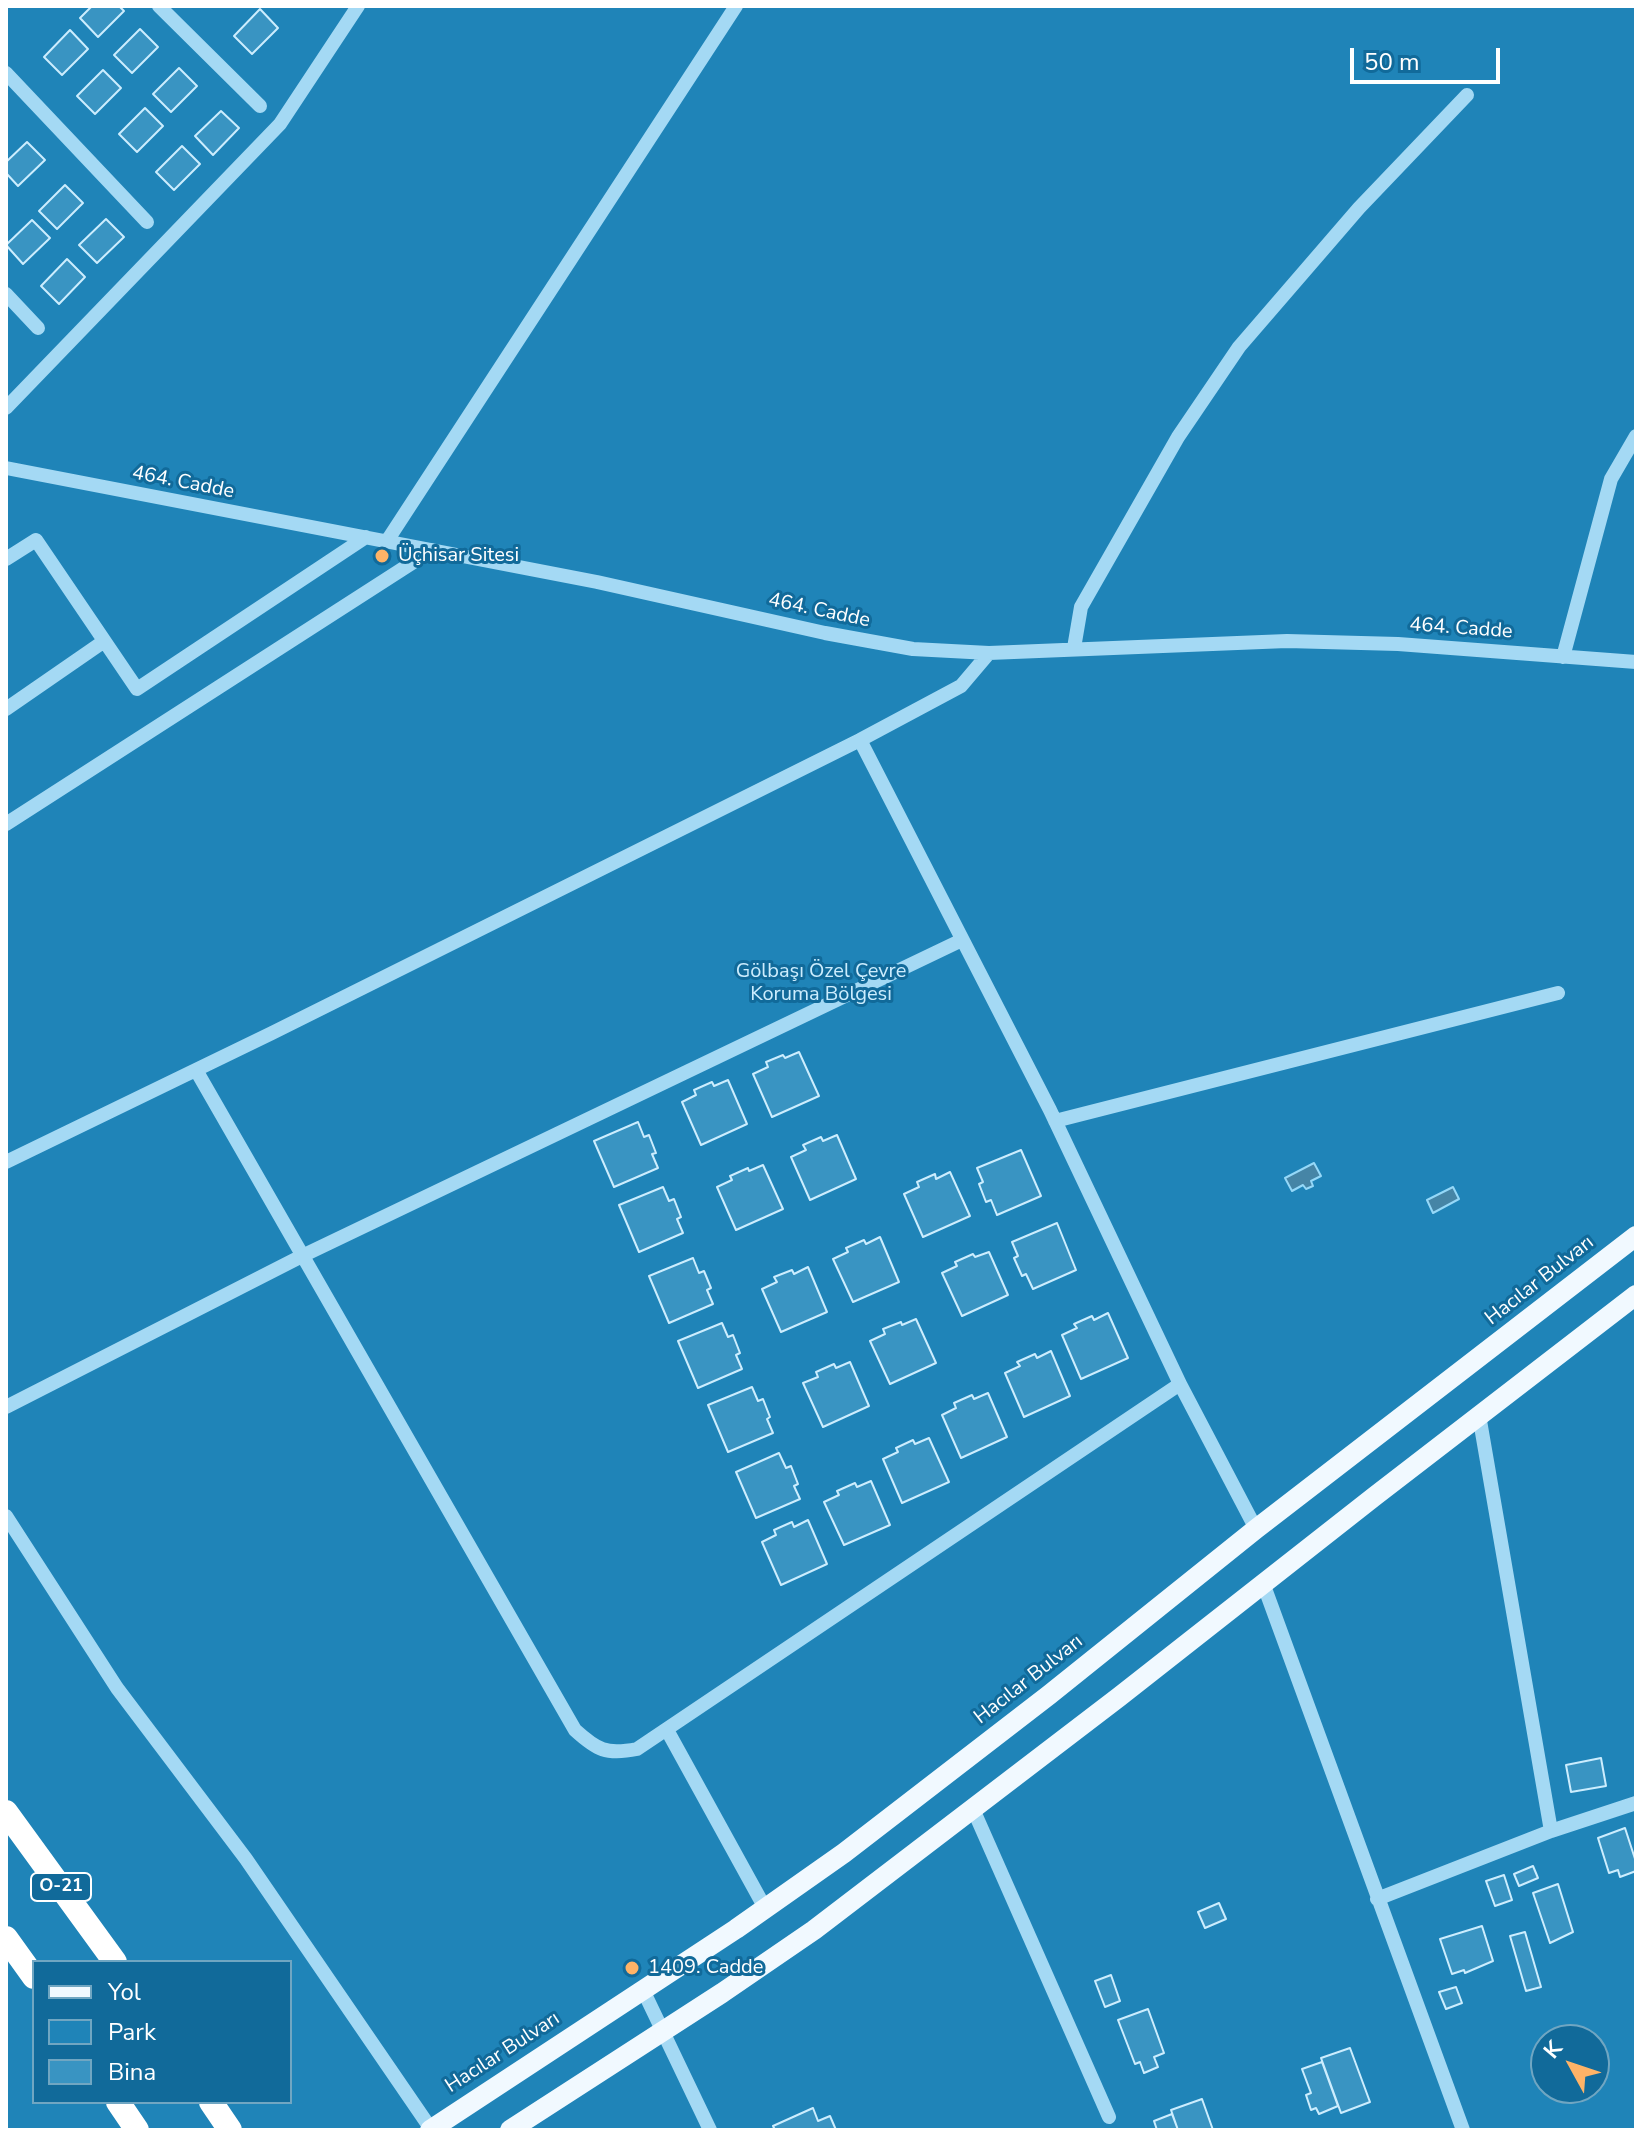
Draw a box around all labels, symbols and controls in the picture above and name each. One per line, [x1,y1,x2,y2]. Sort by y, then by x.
scale bar [1354,32,1504,82]
text: 50 m [1364,46,1420,78]
street label: 464. Cadde [130,461,236,505]
place label: Üçhisar Sitesi [398,544,519,568]
marker: Üçhisar Sitesi [373,547,391,565]
street label: 464. Cadde [766,589,872,633]
street label: 464. Cadde [1409,613,1513,645]
park label: Gölbaşı Özel Çevre Koruma Bölgesi [736,960,906,1007]
street label: Hacılar Bulvarı [1481,1231,1599,1331]
street label: Hacılar Bulvarı [970,1630,1088,1730]
road number: O-21 [31,1873,91,1901]
place label: 1409. Cadde [648,1956,763,1980]
marker: 1409. Cadde [623,1959,641,1977]
legend [32,1960,292,2104]
text: Yol [108,1976,141,2008]
street label: Hacılar Bulvarı [441,2007,565,2099]
text: Park [108,2016,156,2048]
north arrow [1530,2024,1610,2104]
text: K [1537,2035,1569,2065]
text: Bina [108,2056,156,2088]

